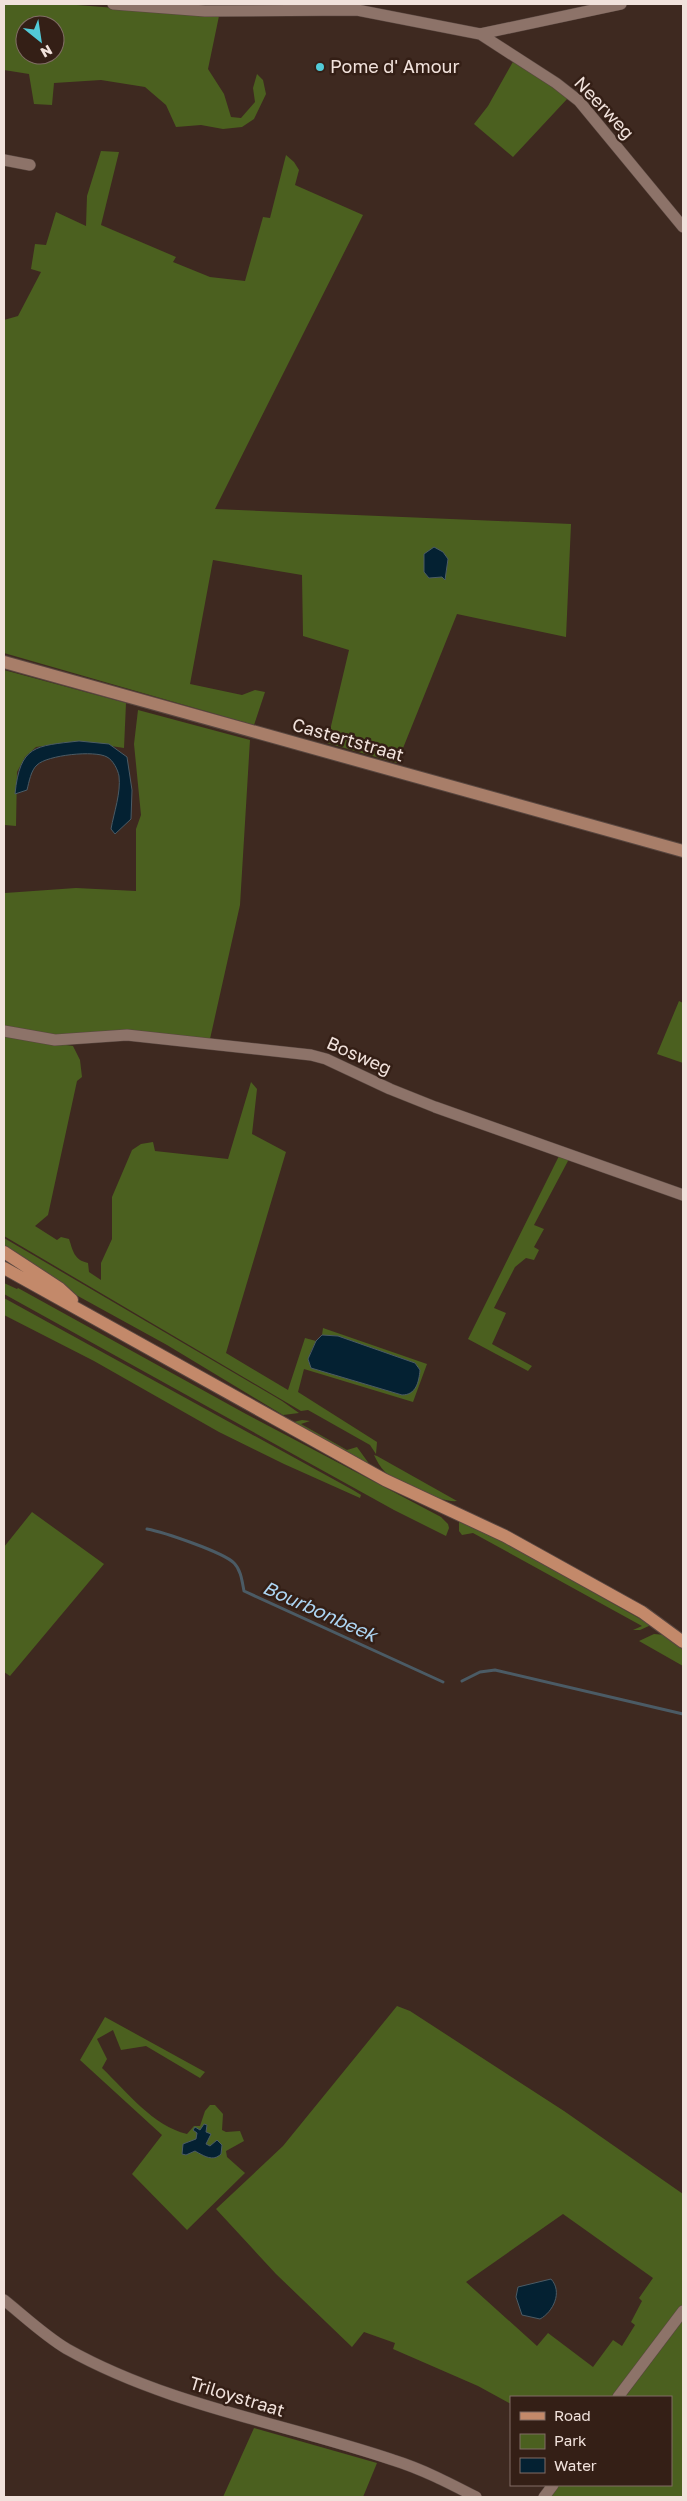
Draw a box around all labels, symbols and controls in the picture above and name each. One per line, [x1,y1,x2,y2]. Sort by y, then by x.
north arrow [15,15,65,65]
text: N [38,42,56,62]
place label: Pome d' Amour [330,55,460,77]
marker: Pome d' Amour [314,61,326,73]
street label: Neerweg [570,71,639,143]
street label: Castertstraat [290,713,407,765]
street label: Bosweg [324,1031,395,1079]
water label: Bourbonbeek [260,1575,383,1647]
street label: Triloystraat [187,2371,288,2421]
legend [510,2396,672,2486]
text: Road [554,2406,591,2424]
text: Park [554,2431,587,2449]
text: Water [554,2456,597,2474]

